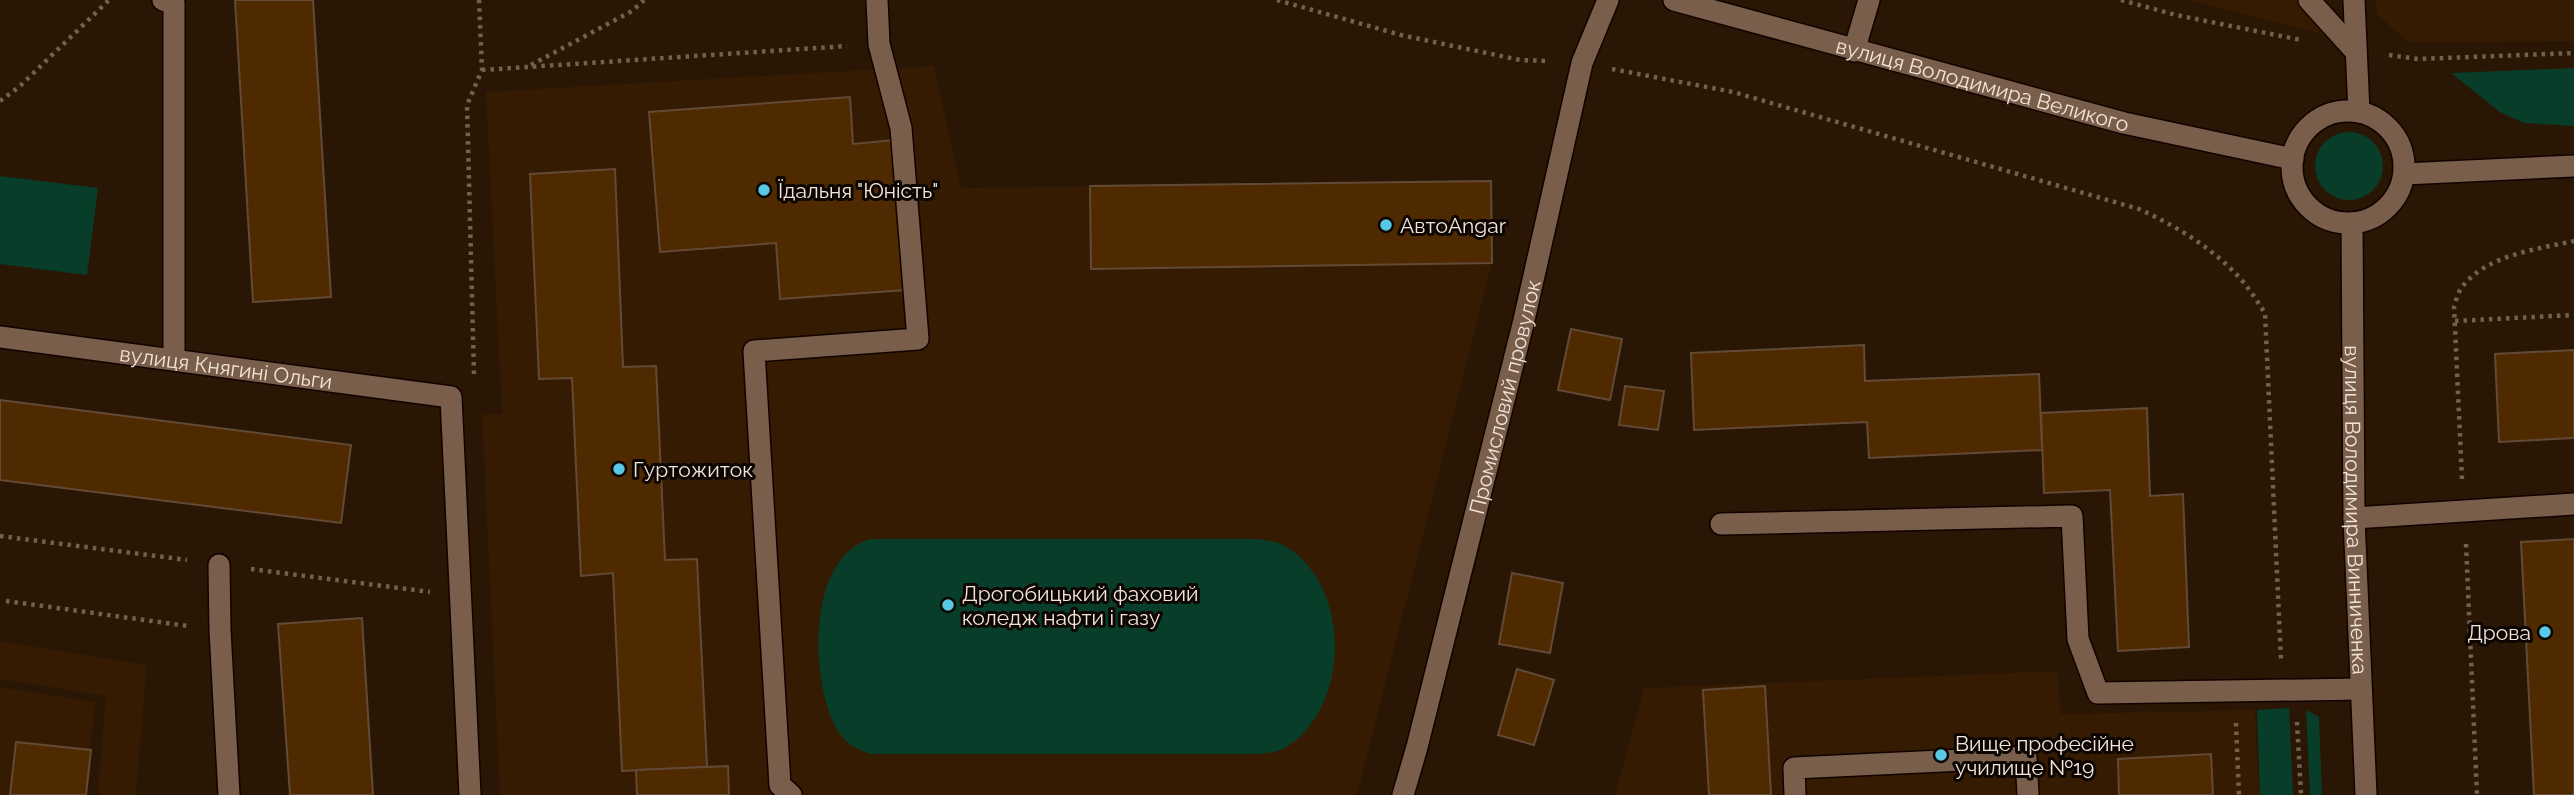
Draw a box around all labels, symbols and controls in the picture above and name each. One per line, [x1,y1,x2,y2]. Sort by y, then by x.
street label: вулиця Володимира Великого [1833,32,2132,136]
place label: Їдальня "Юність" [778,178,938,203]
marker: Їдальня "Юність" [756,182,772,198]
place label: АвтоAngar [1400,213,1507,238]
marker: АвтоAngar [1378,217,1394,233]
street label: Промисловий провулок [1463,277,1545,517]
street label: вулиця Княгині Ольги [118,341,334,394]
street label: вулиця Володимира Винниченка [2340,345,2373,675]
place label: Гуртожиток [633,457,753,482]
marker: Гуртожиток [611,461,627,477]
place label: Дрогобицький фаховий коледж нафти і газу [962,581,1198,630]
marker: Дрогобицький фаховий коледж нафти і газу [940,597,956,613]
place label: Дрова [2467,620,2531,645]
marker: Дрова [2537,624,2553,640]
place label: Вище професійне училище №19 [1955,731,2134,780]
marker: Вище професійне училище №19 [1933,747,1949,763]

